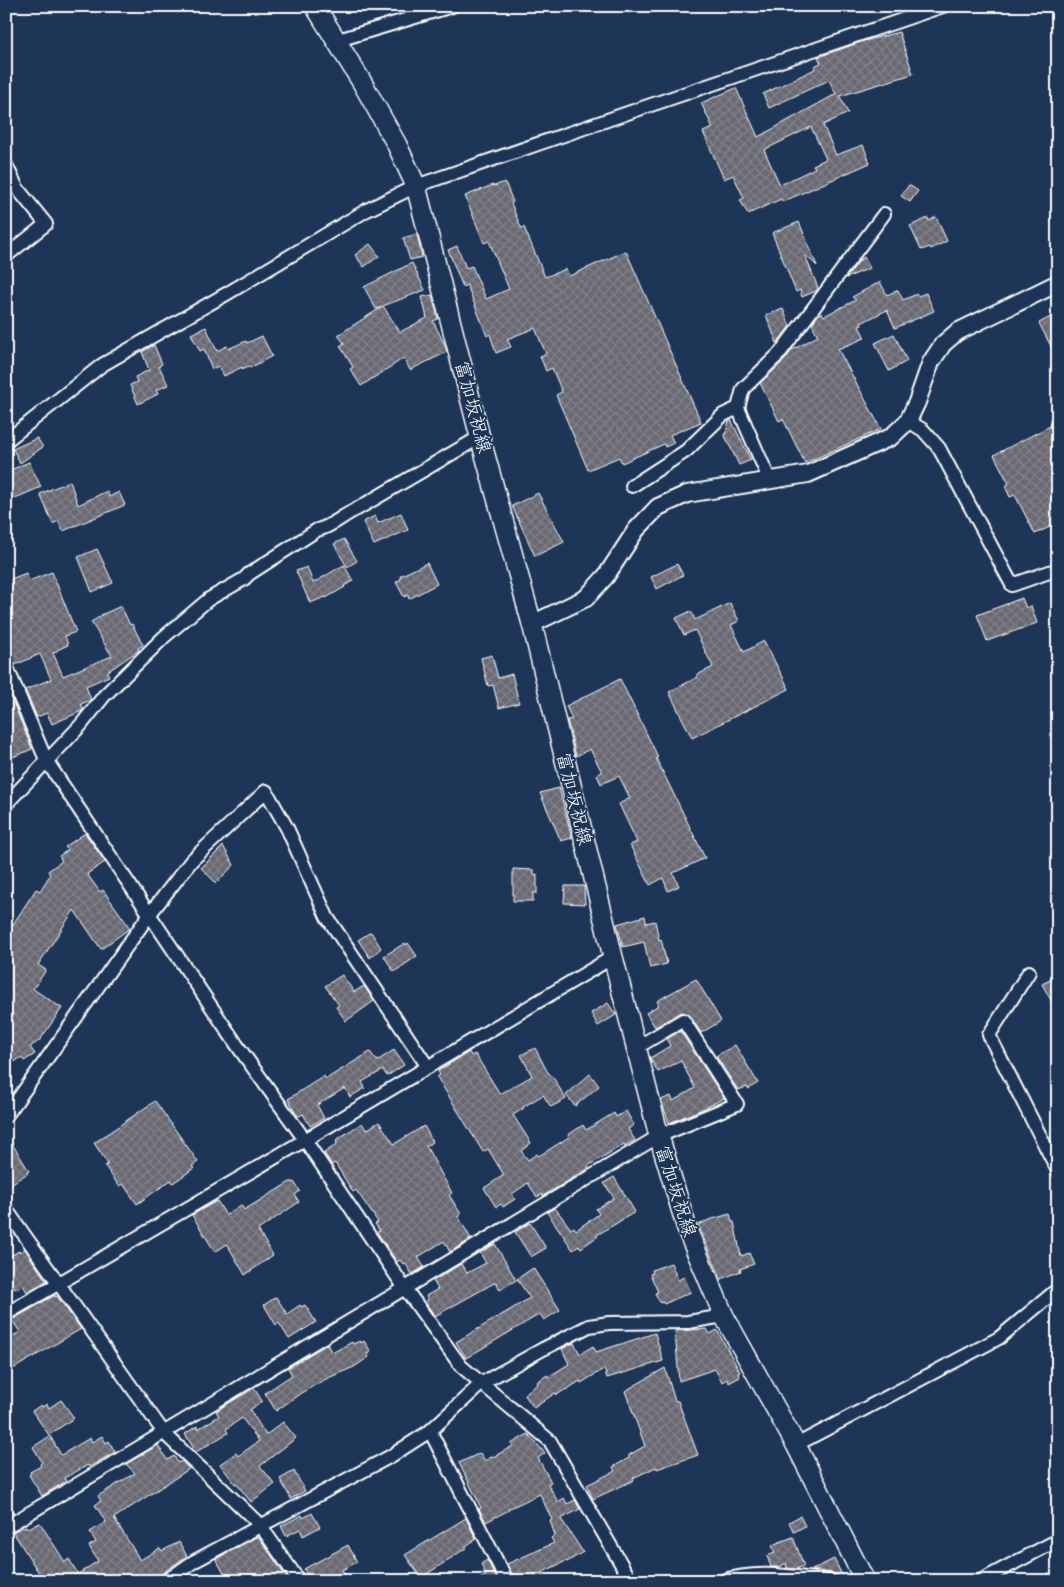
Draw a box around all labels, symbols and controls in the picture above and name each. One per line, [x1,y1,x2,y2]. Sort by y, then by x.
street label: 富加坂祝線 [450,358,496,456]
street label: 富加坂祝線 [552,750,596,848]
street label: 富加坂祝線 [651,1142,701,1240]

